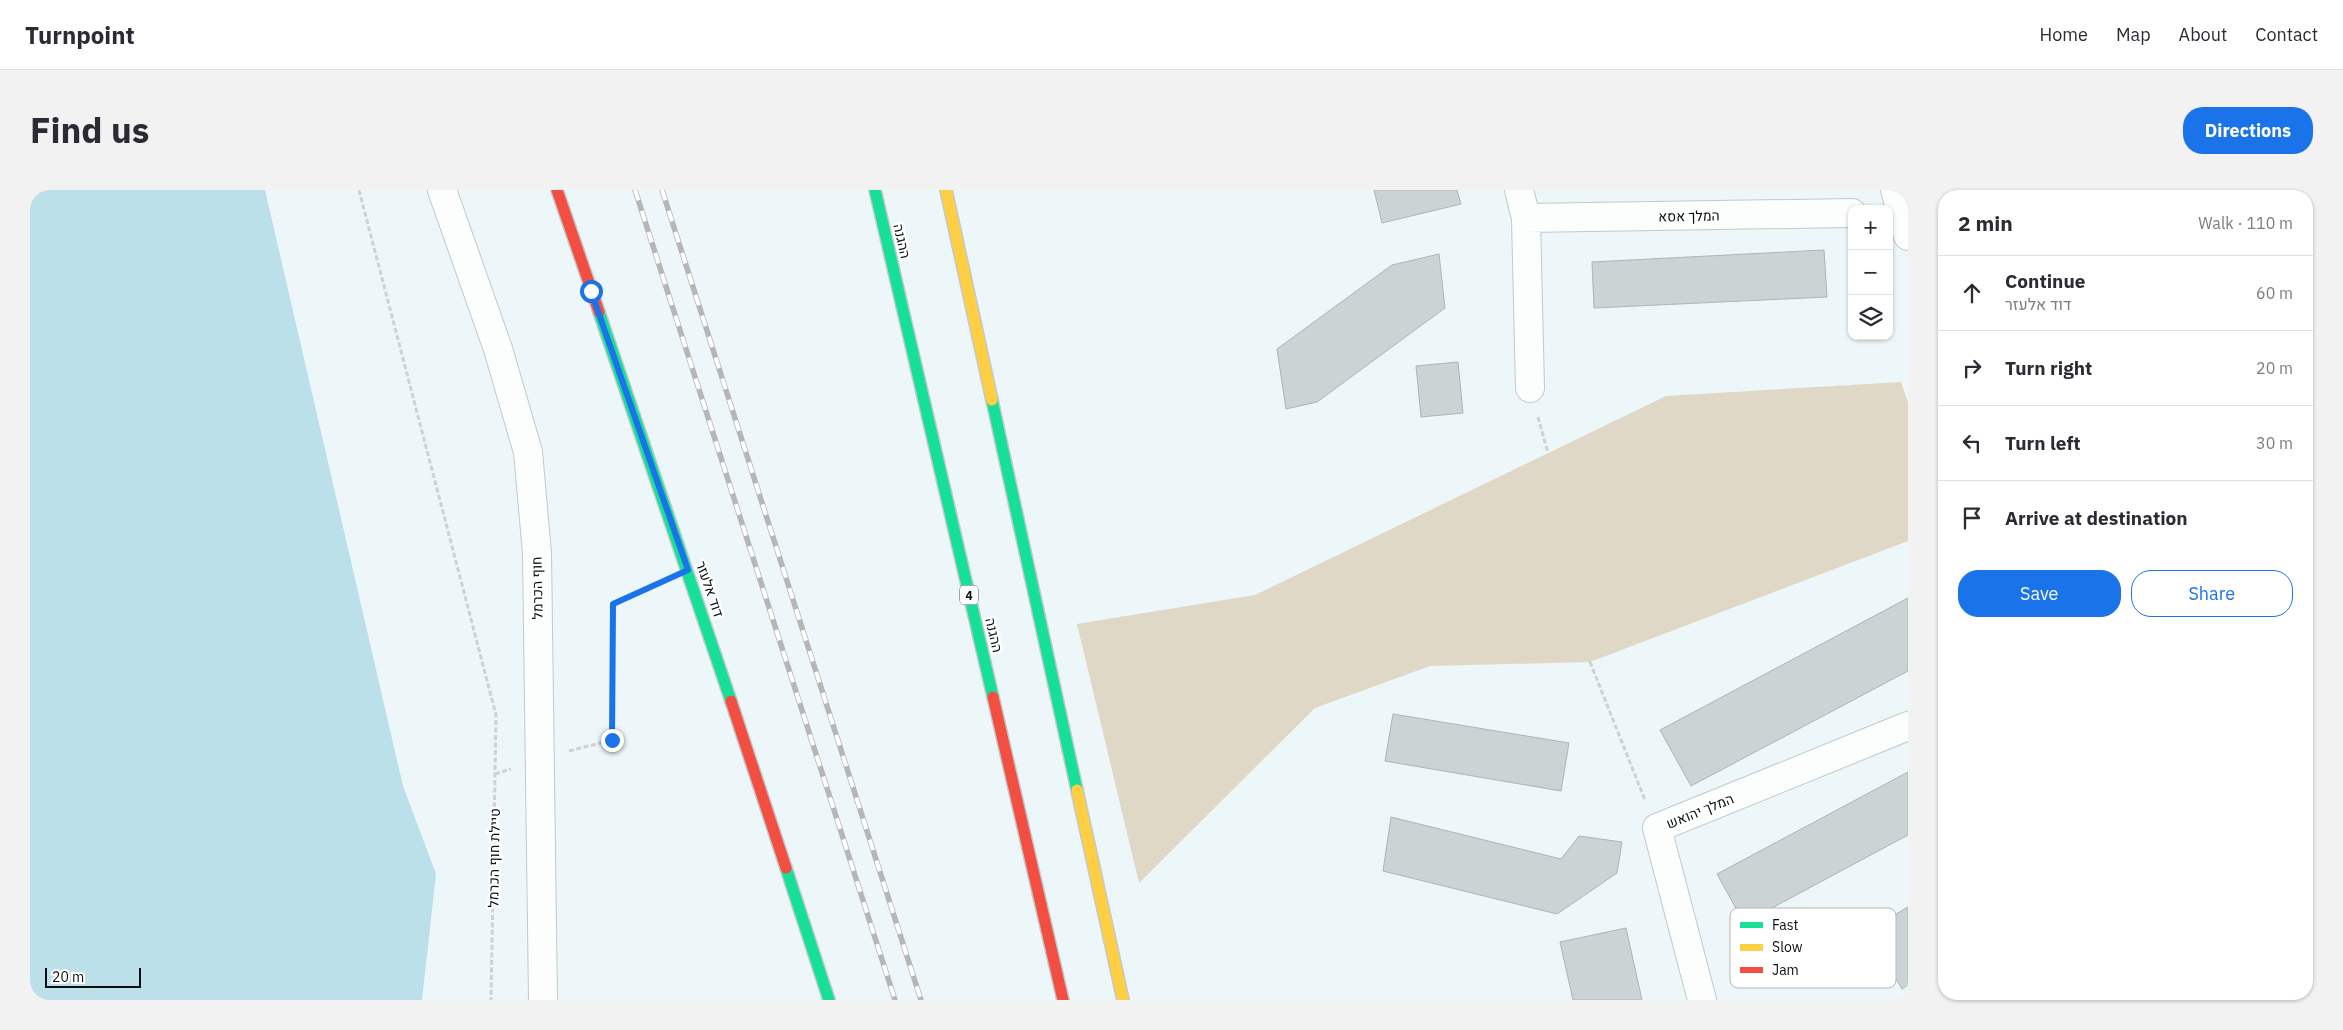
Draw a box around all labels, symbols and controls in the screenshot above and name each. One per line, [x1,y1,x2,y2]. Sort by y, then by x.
text: Turnpoint [25,19,135,51]
text: Home [2040,23,2088,46]
text: Map [2116,23,2151,46]
text: About [2179,23,2227,46]
text: Contact [2255,23,2318,46]
text: Find us [30,107,149,153]
button: Directions [2183,107,2313,154]
map controls [1848,205,1893,340]
button: + [1848,205,1893,250]
street label: המלך אסא [1658,206,1720,226]
text: 2 min [1958,209,2013,237]
text: Walk · 110 m [2198,213,2293,233]
street label: ההגנה [889,222,915,260]
button: − [1848,250,1893,295]
text: Continue [2005,269,2085,293]
icon: ahead [1958,279,1986,307]
route start [580,280,603,303]
text: 60 m [2256,283,2293,303]
text: דוד אלעזר [2005,294,2071,314]
button: layers [1848,295,1893,340]
icon: right [1958,354,1986,382]
text: Turn right [2005,356,2092,380]
text: 20 m [2256,358,2293,378]
icon: left [1958,429,1986,457]
text: Turn left [2005,431,2081,455]
text: 30 m [2256,433,2293,453]
icon: arrive [1958,504,1986,532]
text: Arrive at destination [2005,506,2188,530]
street label: חוף הכרמל [527,556,547,620]
street label: דוד אלעזר [692,559,728,619]
button: Save [1958,570,2121,617]
button: Share [2131,570,2293,617]
road number: 4 [960,586,978,604]
street label: ההגנה [981,616,1007,654]
route end [601,729,624,752]
street label: המלך יהואש [1664,789,1736,833]
street label: טיילת חוף הכרמל [484,808,504,908]
legend [1730,908,1896,988]
text: Fast [1772,916,1798,934]
text: Slow [1772,938,1803,956]
text: Jam [1772,961,1799,979]
scale bar [45,965,141,988]
text: 20 m [52,968,84,986]

